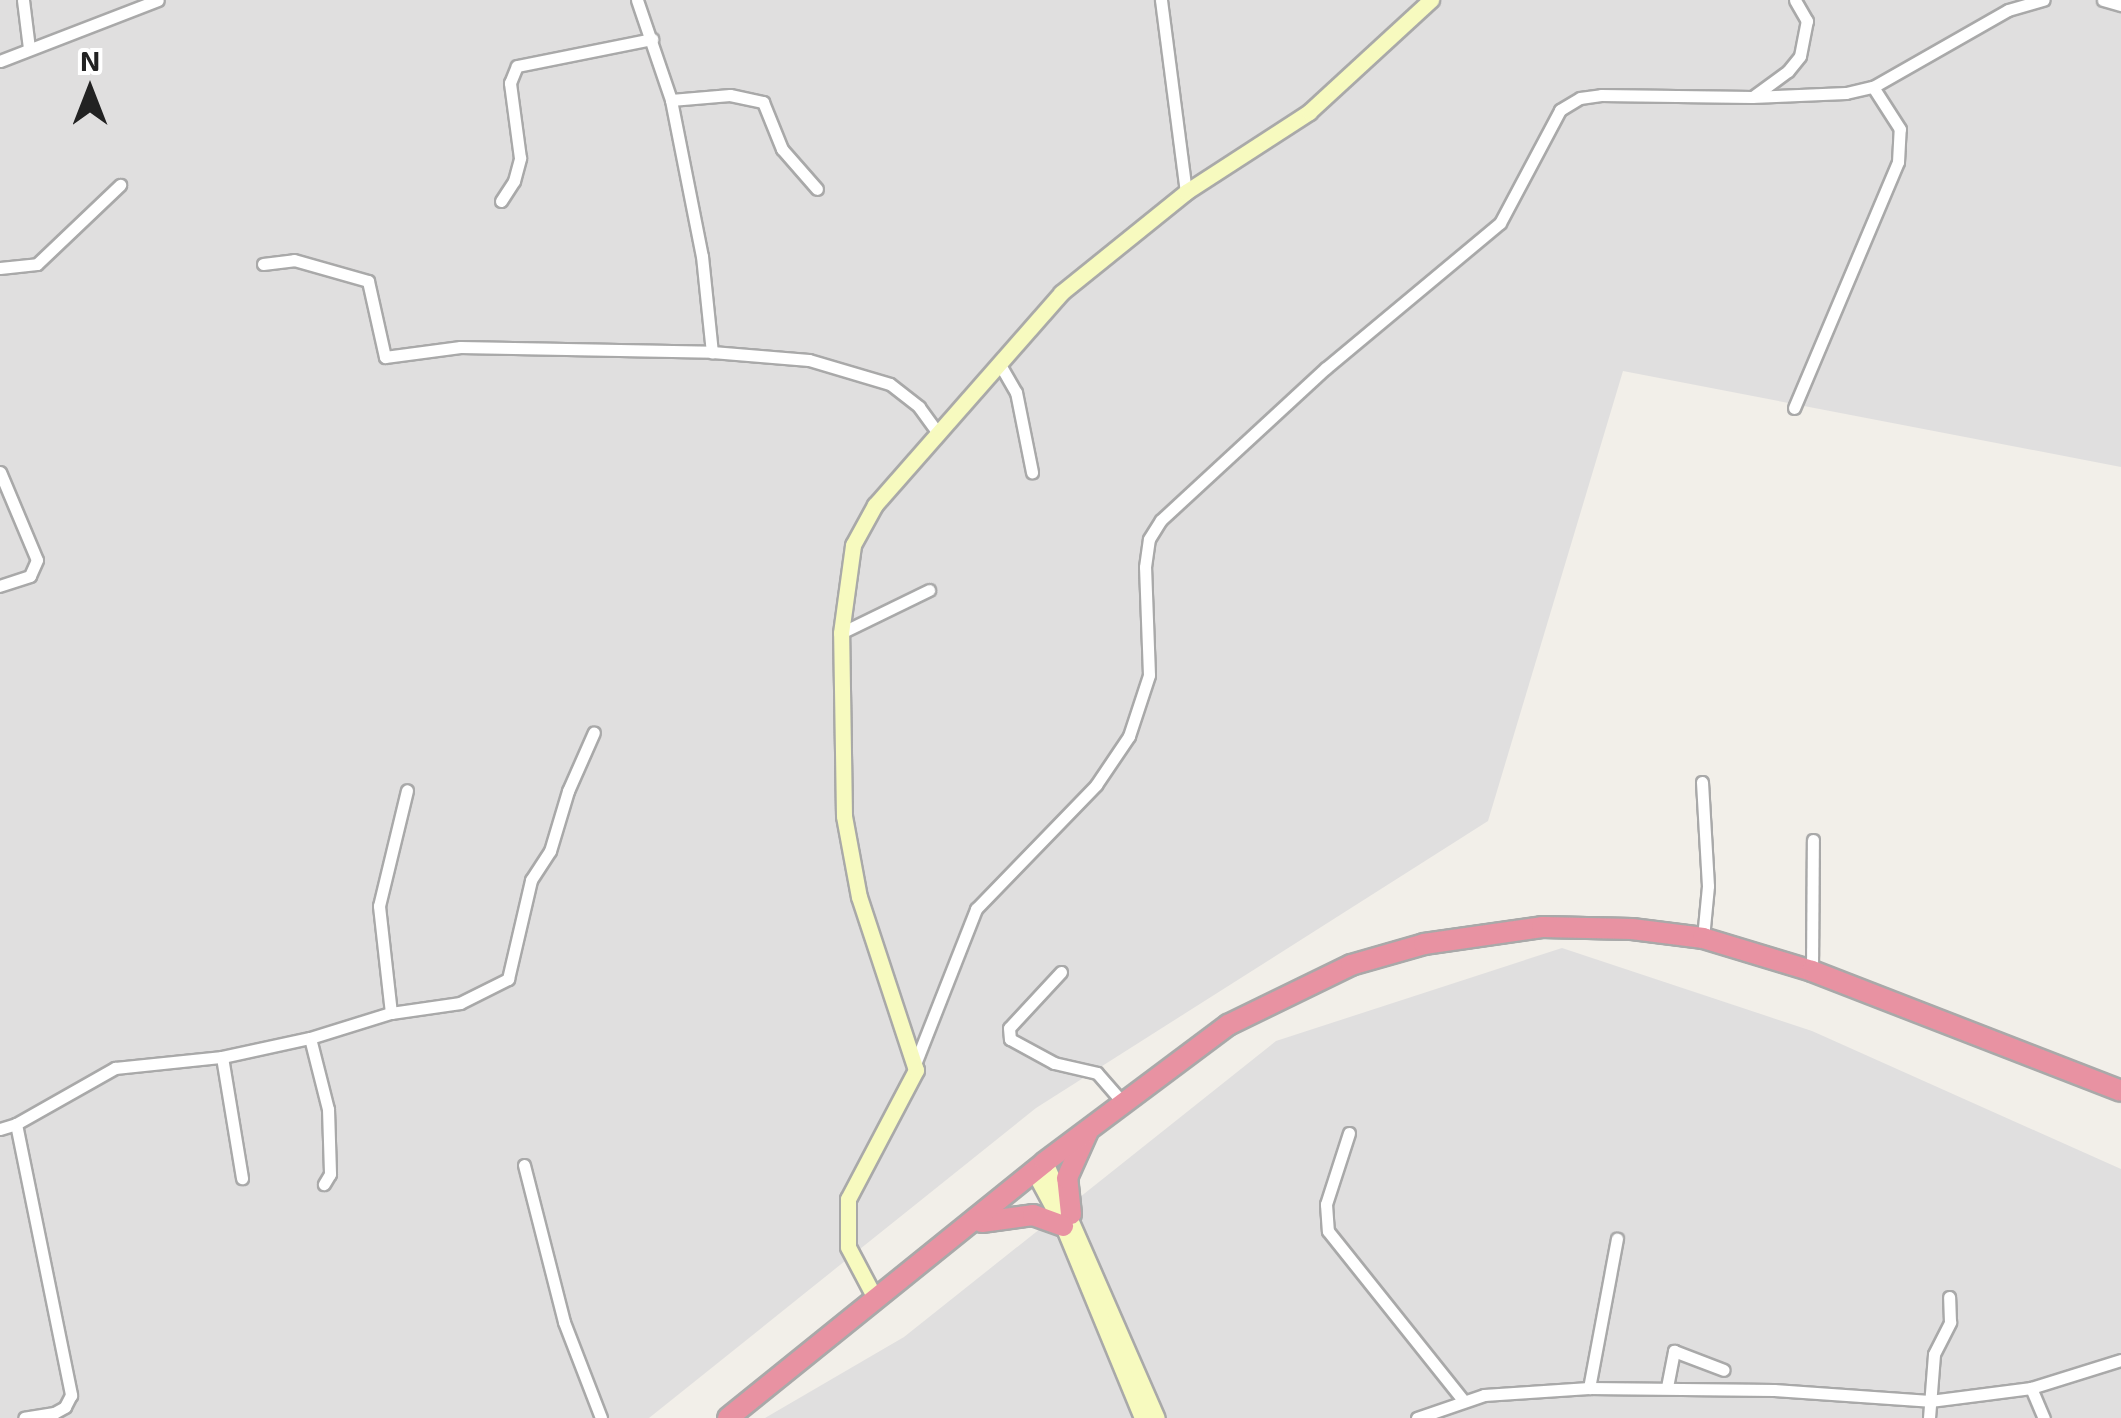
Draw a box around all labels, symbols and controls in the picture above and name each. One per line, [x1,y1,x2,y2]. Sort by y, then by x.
north arrow [40,40,140,140]
text: N [80,43,100,77]

